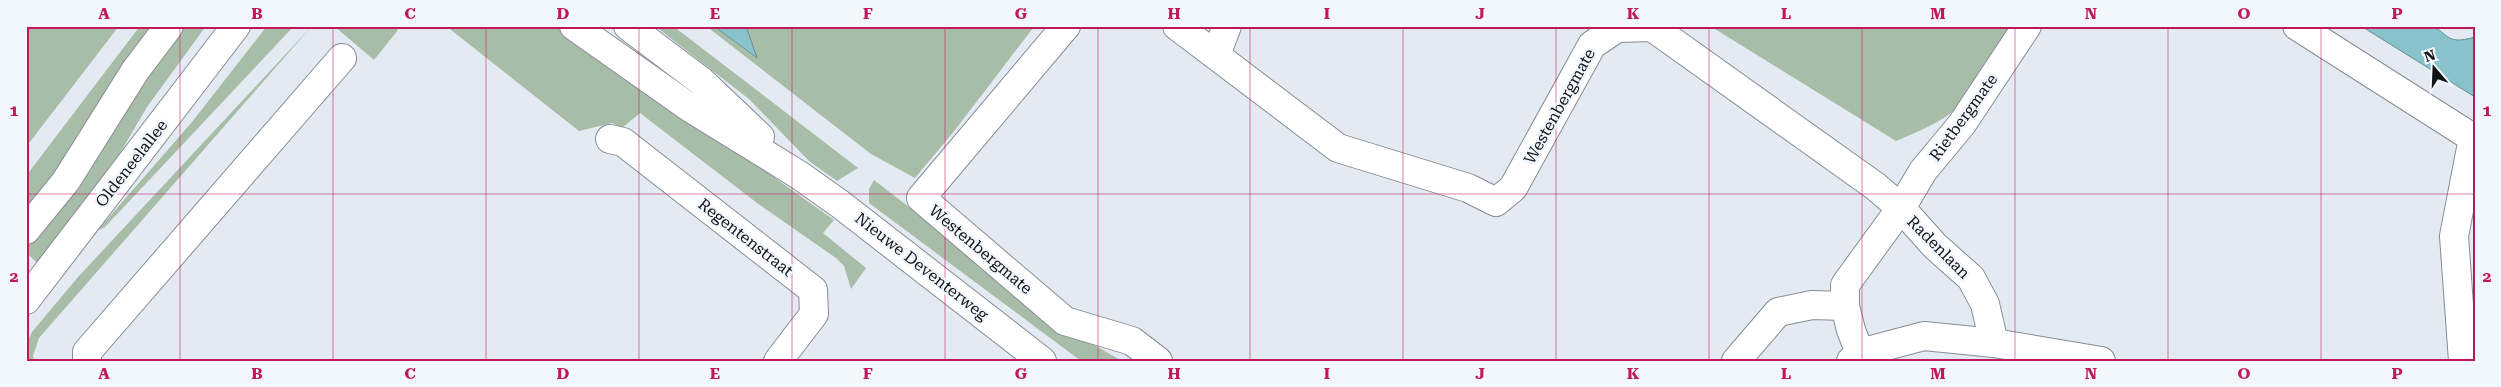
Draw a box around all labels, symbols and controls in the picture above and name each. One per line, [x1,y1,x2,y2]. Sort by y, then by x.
text: A [98,4,110,23]
text: B [251,4,263,23]
text: C [404,4,416,23]
text: D [557,4,570,23]
text: E [710,4,720,23]
text: F [863,4,873,23]
text: G [1015,4,1028,23]
text: H [1167,4,1181,23]
text: I [1324,4,1330,23]
text: J [1475,4,1485,23]
text: K [1627,4,1640,23]
text: L [1781,4,1791,23]
text: M [1930,4,1946,23]
text: N [2085,4,2097,23]
text: O [2238,4,2251,23]
text: P [2391,4,2403,23]
north arrow [2408,42,2458,92]
street label: Westenbergmate [1520,45,1599,167]
text: N [2422,46,2438,65]
street label: Rietbergmate [1925,70,2002,165]
text: 1 [10,101,19,120]
text: 1 [2483,101,2492,120]
street label: Oldeneelallee [91,116,172,211]
street label: Regentenstraat [694,194,797,280]
street label: Westenbergmate [925,201,1036,298]
street label: Nieuwe Deventerweg [851,209,993,325]
street label: Radenlaan [1903,212,1974,283]
text: 2 [10,267,19,286]
text: 2 [2483,267,2492,286]
text: A [98,364,110,383]
text: B [251,364,263,383]
text: C [404,364,416,383]
text: D [557,364,570,383]
text: E [710,364,720,383]
text: F [863,364,873,383]
text: G [1015,364,1028,383]
text: H [1167,364,1181,383]
text: I [1324,364,1330,383]
text: J [1475,364,1485,383]
text: K [1627,364,1640,383]
text: L [1781,364,1791,383]
text: M [1930,364,1946,383]
text: N [2085,364,2097,383]
text: O [2238,364,2251,383]
text: P [2391,364,2403,383]

